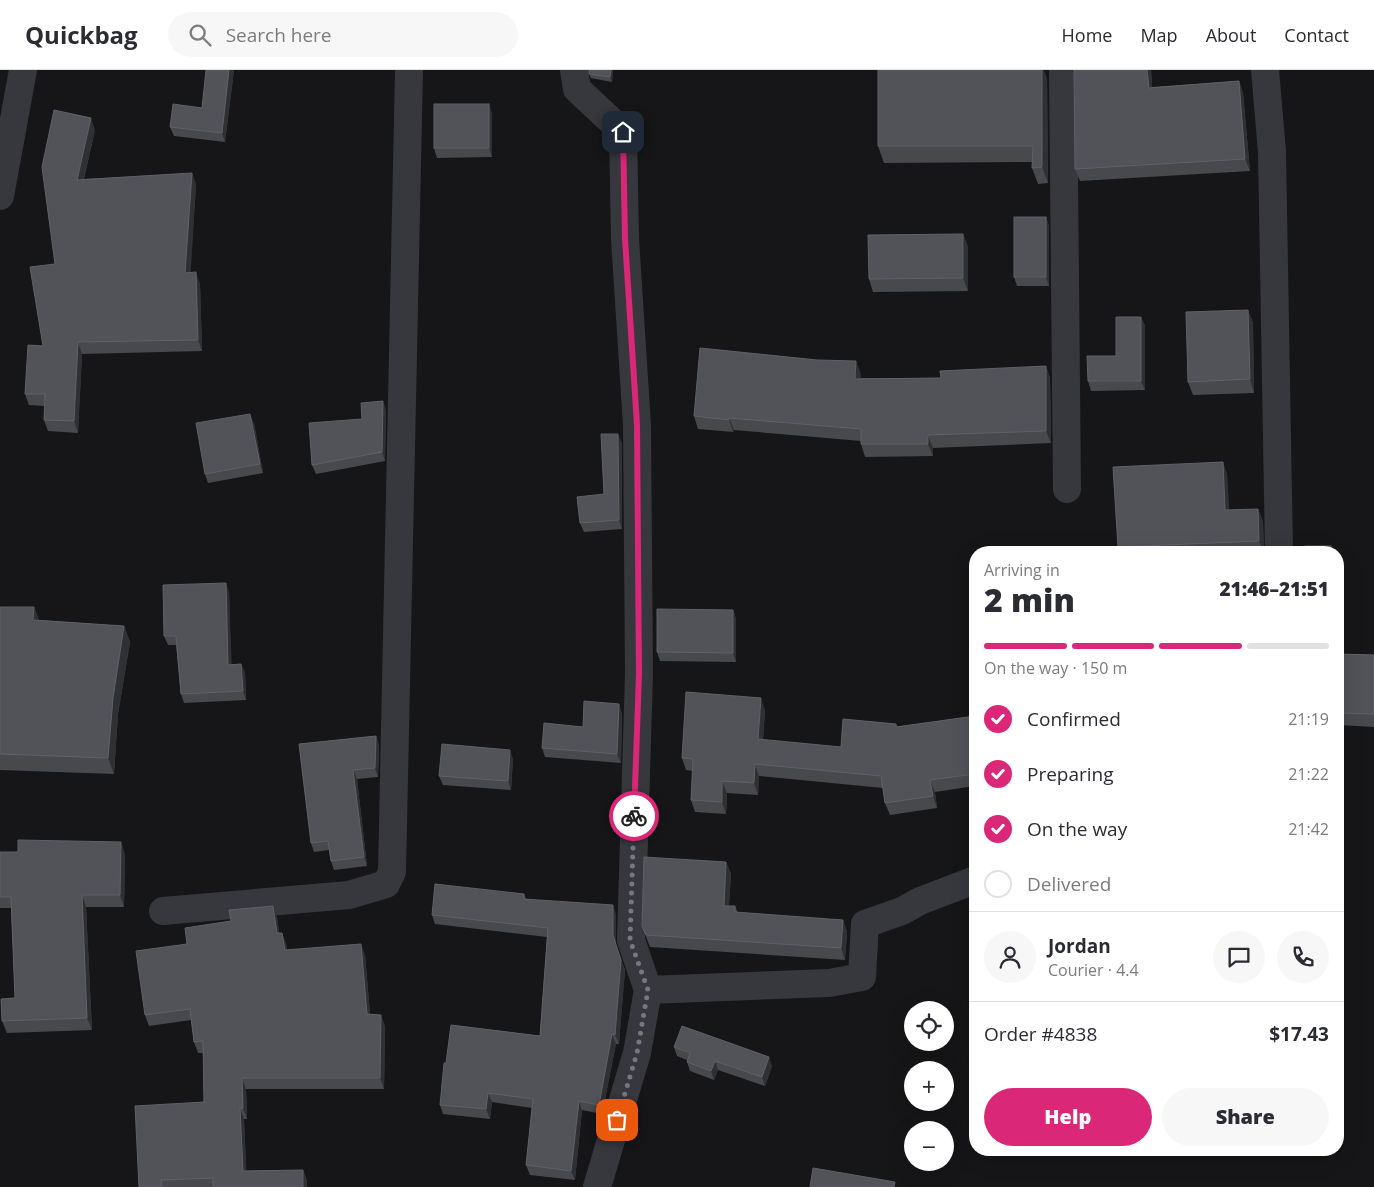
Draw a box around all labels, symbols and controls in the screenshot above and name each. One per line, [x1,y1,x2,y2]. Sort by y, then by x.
search box [168,12,518,57]
text: Quickbag [25,18,138,51]
icon: search [186,21,214,49]
text: Search here [226,22,332,48]
text: Home [1062,23,1112,47]
text: Map [1140,23,1178,47]
text: About [1206,23,1256,47]
text: Contact [1284,23,1349,47]
pin [602,111,644,153]
icon: home [609,118,637,146]
text: Arriving in [984,559,1060,581]
text: 21:46–21:51 [1219,576,1329,602]
text: 2 min [984,578,1075,621]
text: On the way · 150 m [984,657,1127,679]
icon: check [984,705,1012,733]
text: Confirmed [1027,706,1121,732]
text: 21:19 [1288,708,1329,730]
icon: check [984,760,1012,788]
text: Preparing [1027,761,1114,787]
text: 21:22 [1288,763,1329,785]
courier [609,791,659,841]
icon: bike [620,802,648,830]
icon: check [984,815,1012,843]
text: On the way [1027,816,1127,842]
text: 21:42 [1288,818,1329,840]
text: Delivered [1027,871,1111,897]
button: person [984,931,1036,983]
button: chat [1213,931,1265,983]
button: phone [1277,931,1329,983]
text: Jordan [1048,933,1111,959]
text: Courier · 4.4 [1048,959,1139,981]
map controls [904,1001,954,1171]
button: locate [904,1001,954,1051]
text: Order #4838 [984,1021,1097,1047]
text: $17.43 [1269,1021,1329,1047]
button: + [904,1061,954,1111]
button: Help [984,1088,1152,1146]
button: Share [1162,1088,1329,1146]
pin [596,1099,638,1141]
icon: bag [603,1106,631,1134]
button: − [904,1121,954,1171]

